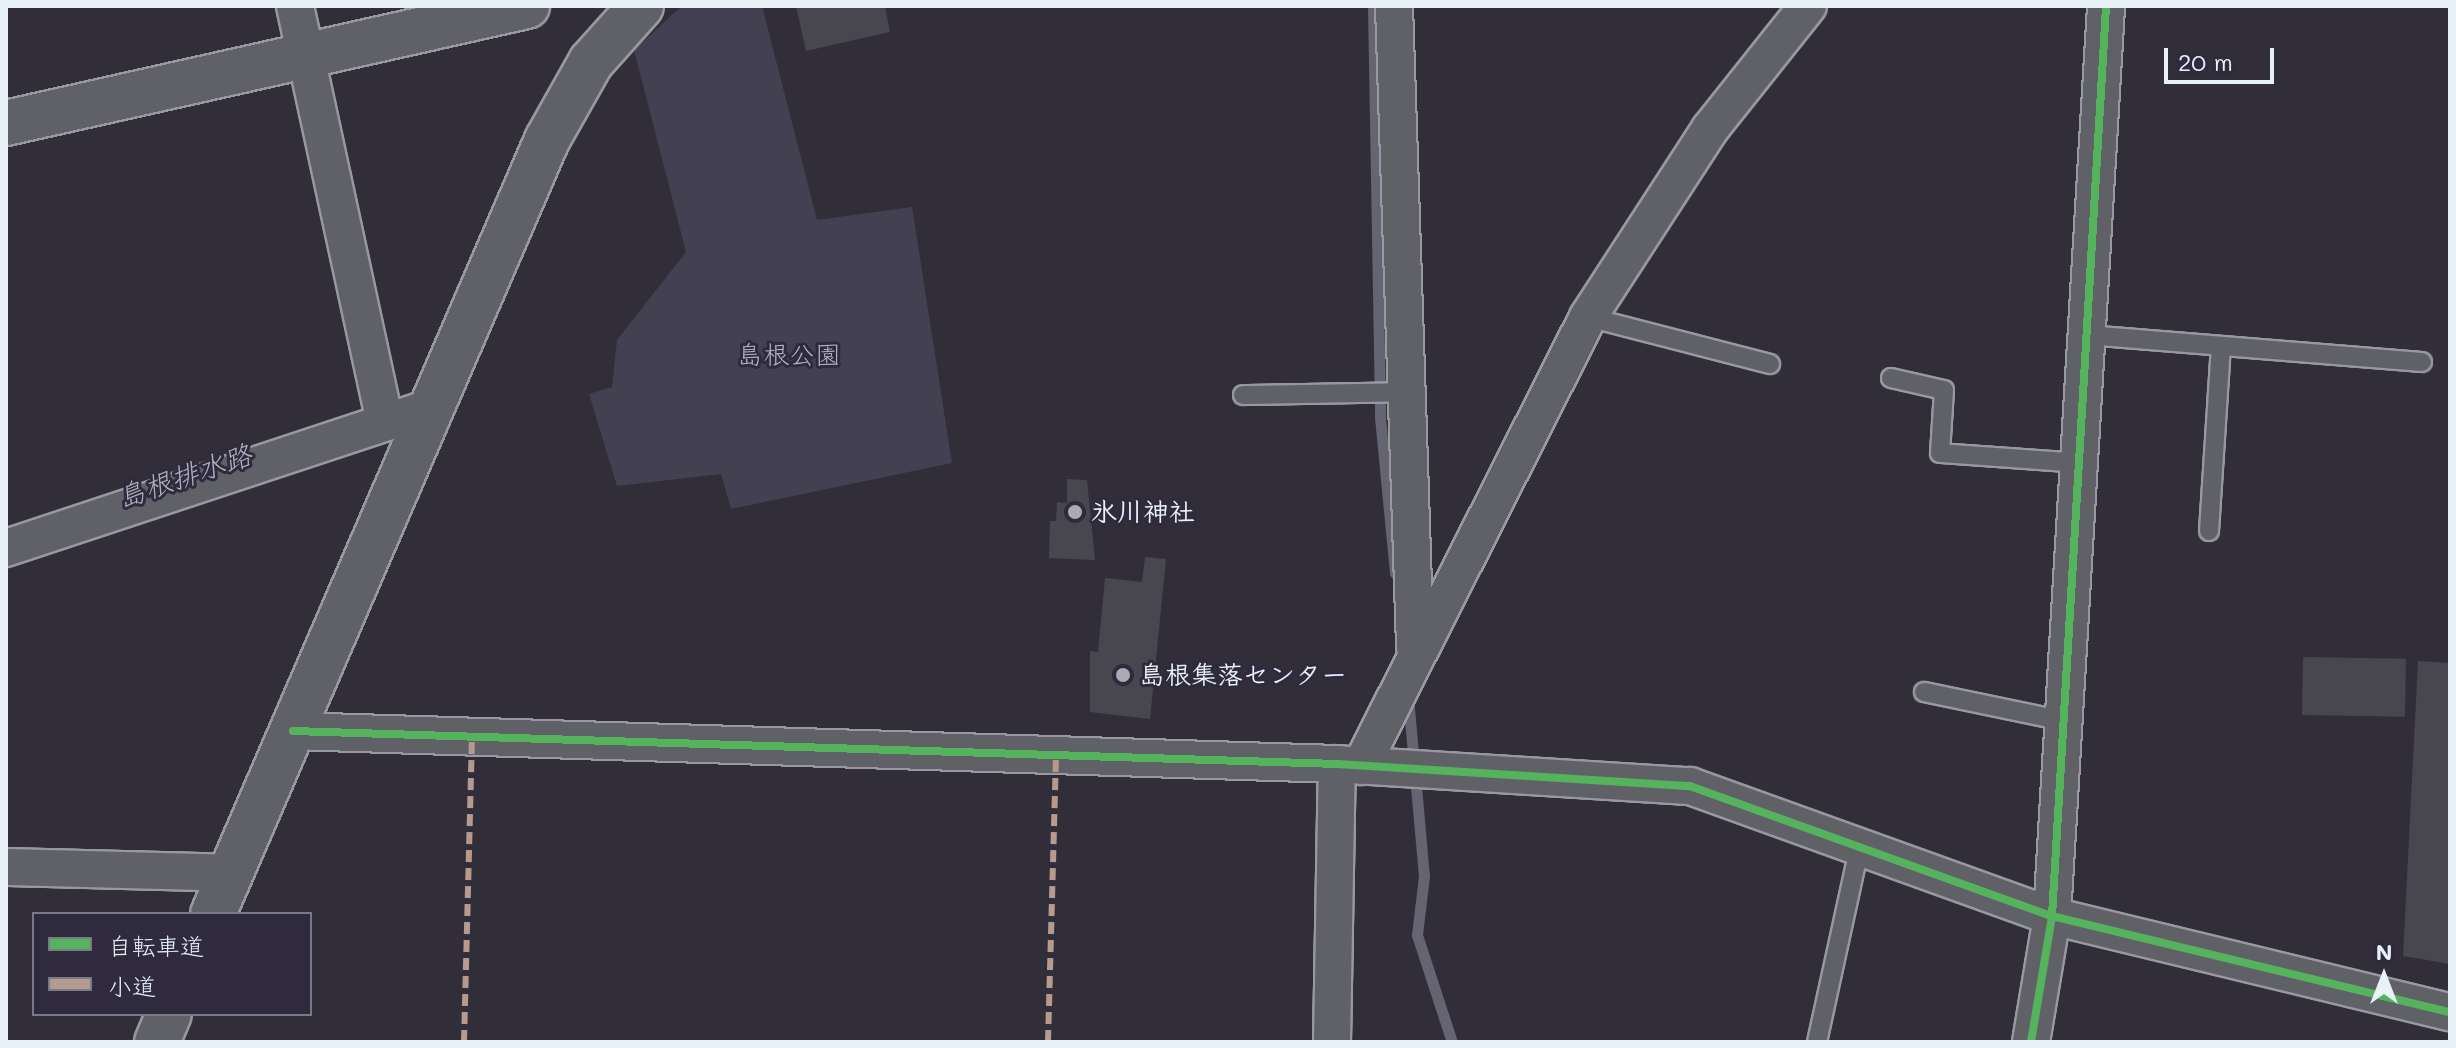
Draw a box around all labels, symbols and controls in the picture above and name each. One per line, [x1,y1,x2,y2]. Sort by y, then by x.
scale bar [2168,32,2278,82]
text: 20 m [2178,46,2233,77]
park label: 島根公園 [737,339,841,371]
water label: 島根排水路 [112,436,256,514]
place label: 氷川神社 [1091,496,1195,528]
marker: 氷川神社 [1066,503,1084,521]
place label: 島根集落センター [1139,659,1347,691]
marker: 島根集落センター [1114,666,1132,684]
legend [32,912,312,1016]
text: 自転車道 [108,930,204,961]
north arrow [2344,936,2424,1016]
text: N [2376,937,2392,966]
text: 小道 [108,970,156,1001]

